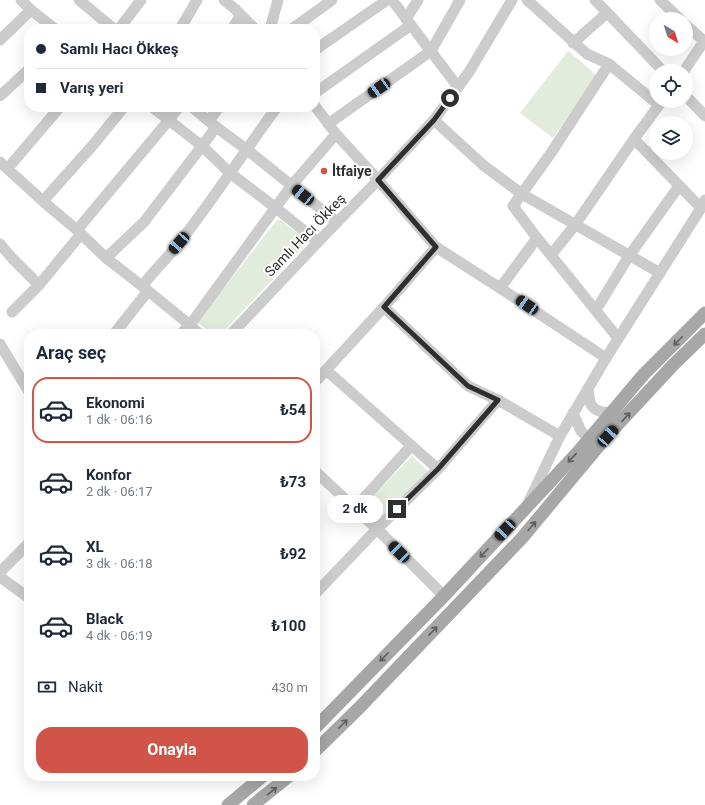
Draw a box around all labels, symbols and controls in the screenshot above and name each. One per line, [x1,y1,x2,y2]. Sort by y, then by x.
north arrow [649,12,693,56]
map controls [649,12,693,160]
text: Samlı Hacı Ökkeş [60,40,178,58]
button: locate [649,64,693,108]
car [366,76,392,100]
text: Varış yeri [60,79,124,97]
route start [441,89,459,107]
button: layers [649,116,693,160]
place label: İtfaiye [332,163,372,179]
marker: İtfaiye [319,166,329,176]
car [290,183,316,207]
street label: Samlı Hacı Ökkeş [261,190,349,280]
car [167,230,191,256]
car [514,293,540,317]
one-way arrow [673,336,683,346]
text: Araç seç [36,342,106,363]
icon: car [38,392,74,428]
text: Ekonomi [86,394,145,412]
text: ₺54 [280,401,306,419]
text: 1 dk · 06:16 [86,412,153,427]
one-way arrow [621,412,630,422]
car [596,423,620,449]
one-way arrow [568,453,577,464]
icon: car [38,464,74,500]
text: Konfor [86,466,132,484]
text: ₺73 [280,473,306,491]
text: 2 dk · 06:17 [86,484,153,499]
callout: 2 dk [327,495,383,523]
route end [388,500,406,518]
text: 2 dk [343,501,367,516]
car [492,517,518,543]
one-way arrow [527,521,536,531]
icon: car [38,536,74,572]
text: XL [86,538,104,556]
car [386,539,412,565]
text: ₺92 [280,545,306,563]
one-way arrow [479,548,488,559]
text: 3 dk · 06:18 [86,556,153,571]
icon: car [38,608,74,644]
text: Black [86,610,123,628]
text: ₺100 [271,617,306,635]
one-way arrow [428,626,438,636]
text: 4 dk · 06:19 [86,628,153,643]
one-way arrow [379,652,389,662]
icon: cash [36,676,58,698]
text: Nakit [68,678,103,696]
text: 430 m [271,680,308,695]
one-way arrow [338,719,348,729]
button: Onayla [36,727,308,773]
one-way arrow [266,786,277,795]

